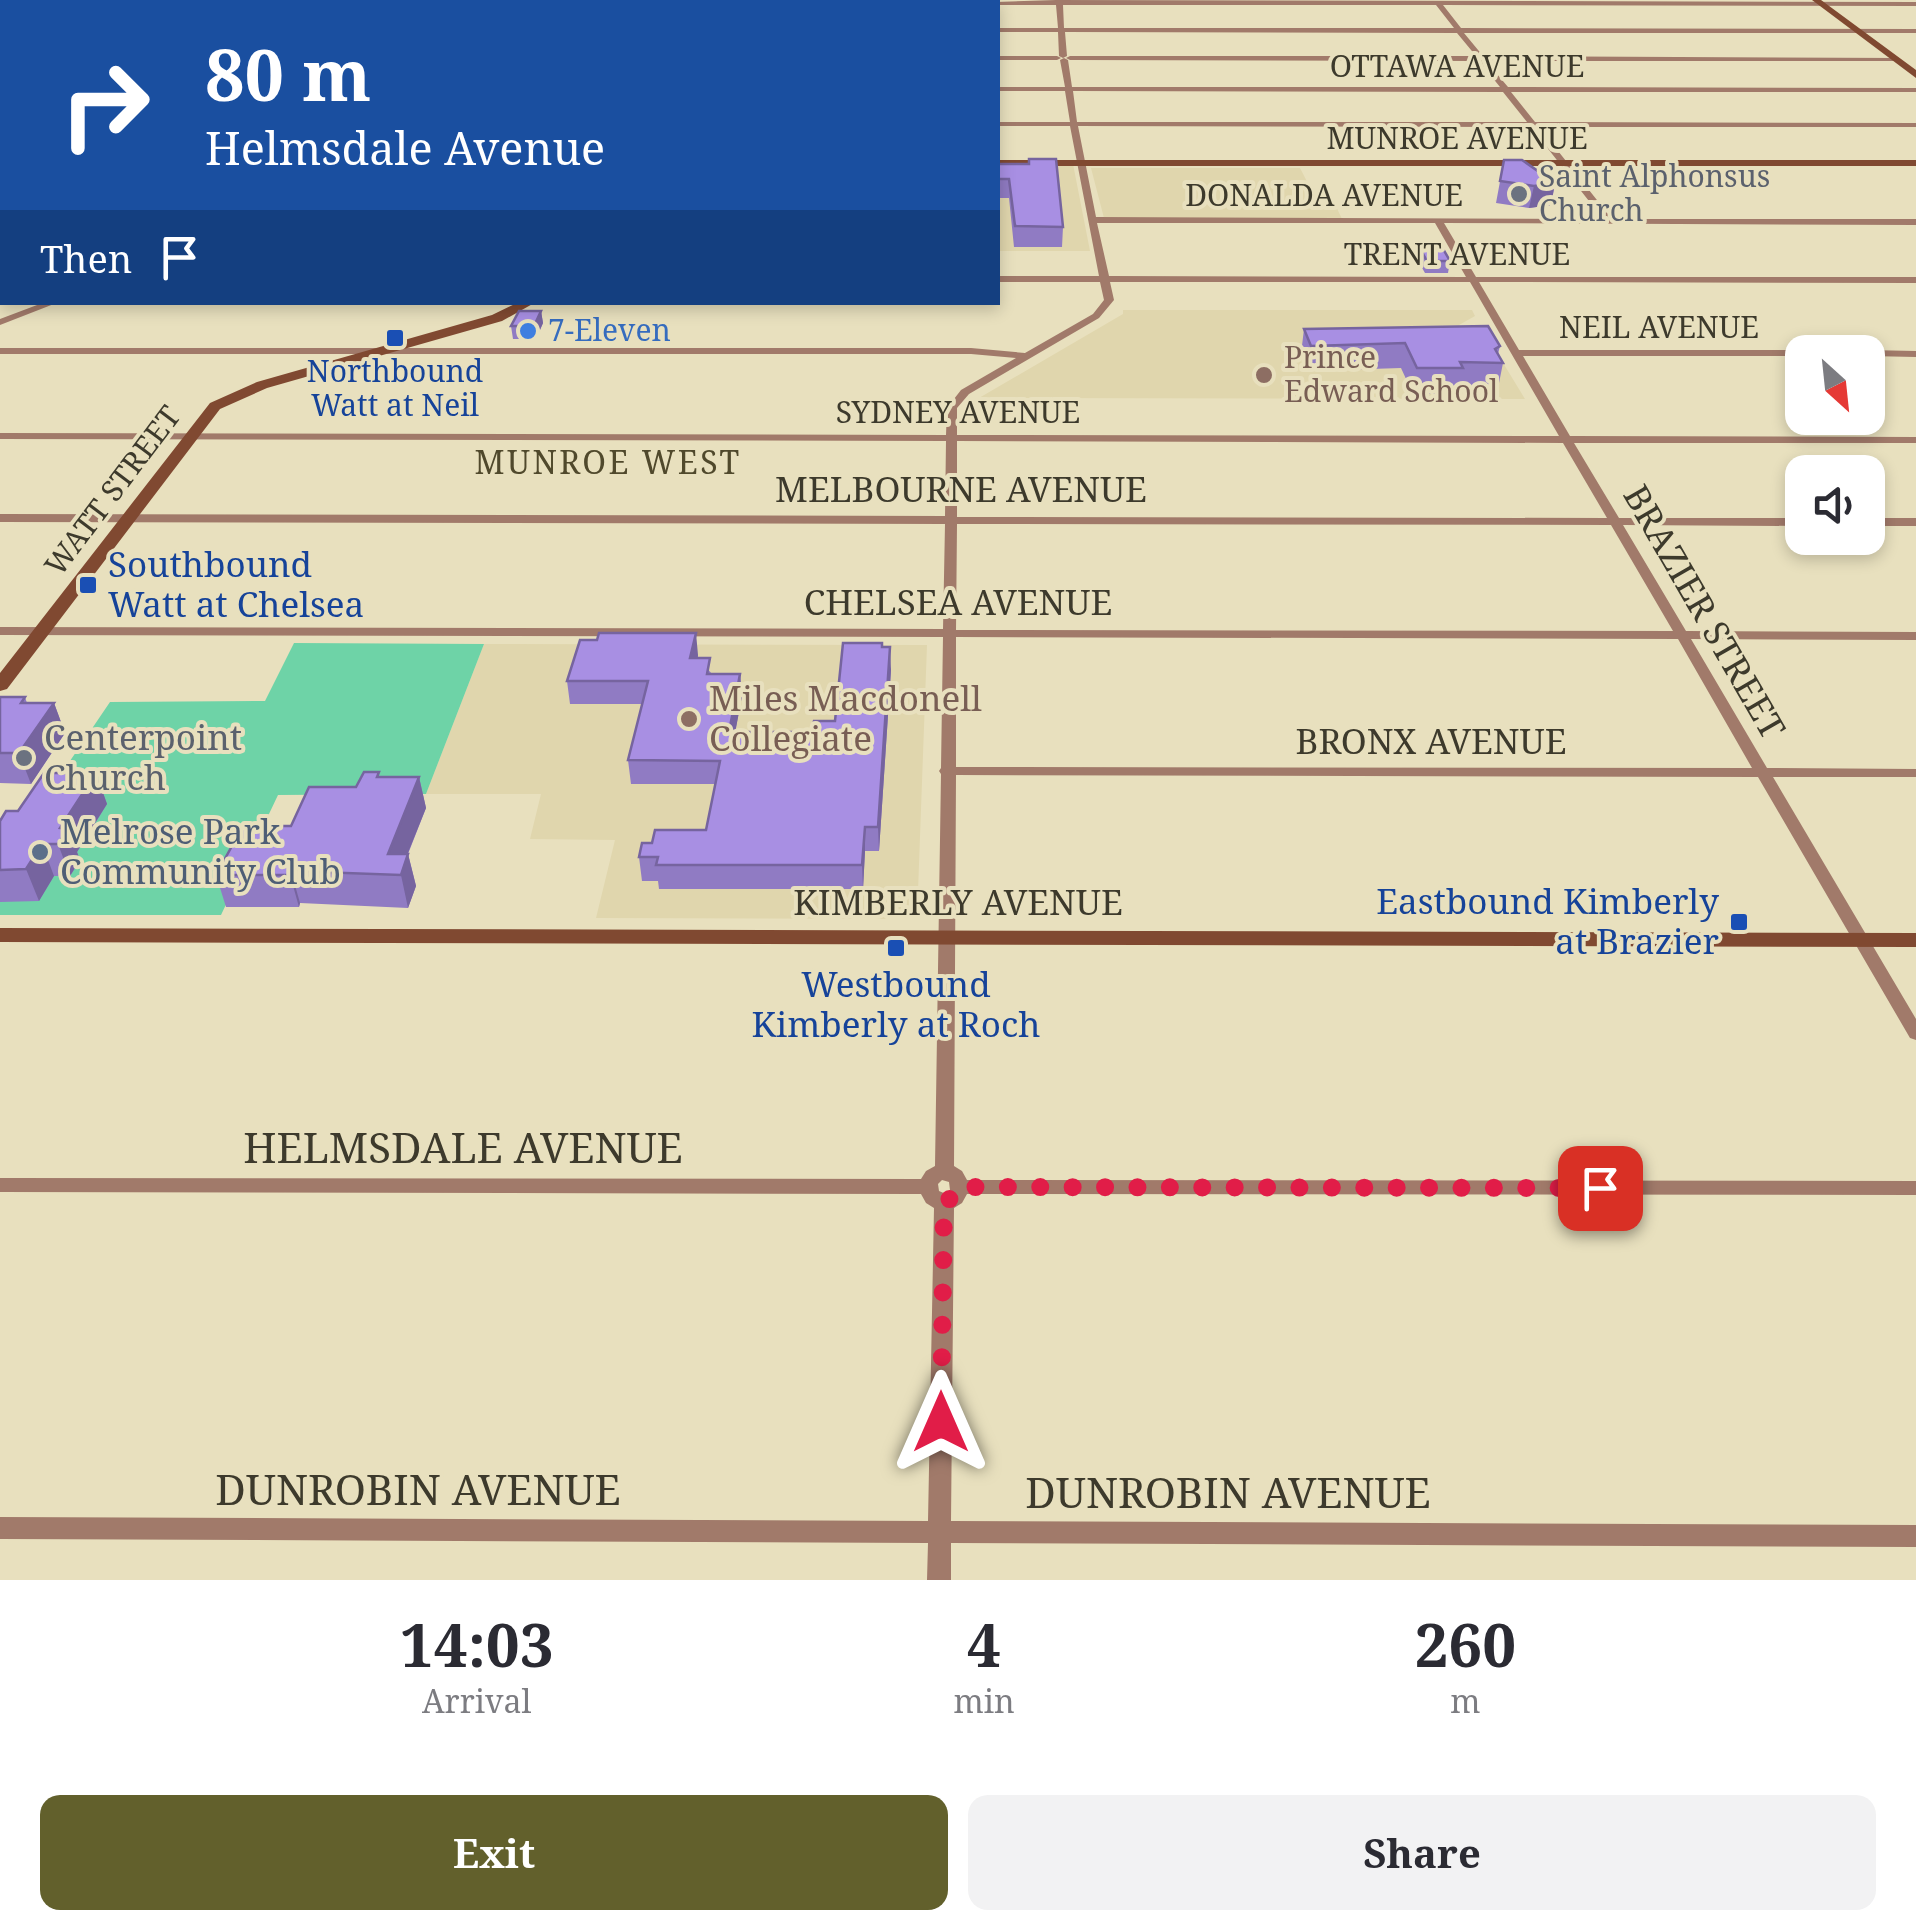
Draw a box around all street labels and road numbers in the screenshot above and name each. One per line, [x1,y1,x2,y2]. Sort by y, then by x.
street label: OTTAWA AVENUE [1330,45,1584,86]
street label: MUNROE AVENUE [1326,117,1588,158]
street label: DONALDA AVENUE [1185,174,1463,215]
street label: TRENT AVENUE [1344,233,1570,274]
street label: NEIL AVENUE [1559,306,1759,347]
street label: SYDNEY AVENUE [836,391,1080,432]
street label: WATT STREET [34,397,189,583]
street label: MELBOURNE AVENUE [775,465,1147,512]
street label: BRAZIER STREET [1614,476,1797,747]
street label: CHELSEA AVENUE [804,578,1112,625]
street label: BRONX AVENUE [1296,717,1566,764]
street label: KIMBERLY AVENUE [793,878,1123,925]
street label: HELMSDALE AVENUE [243,1118,683,1175]
street label: DUNROBIN AVENUE [215,1460,621,1517]
street label: DUNROBIN AVENUE [1025,1463,1431,1520]

